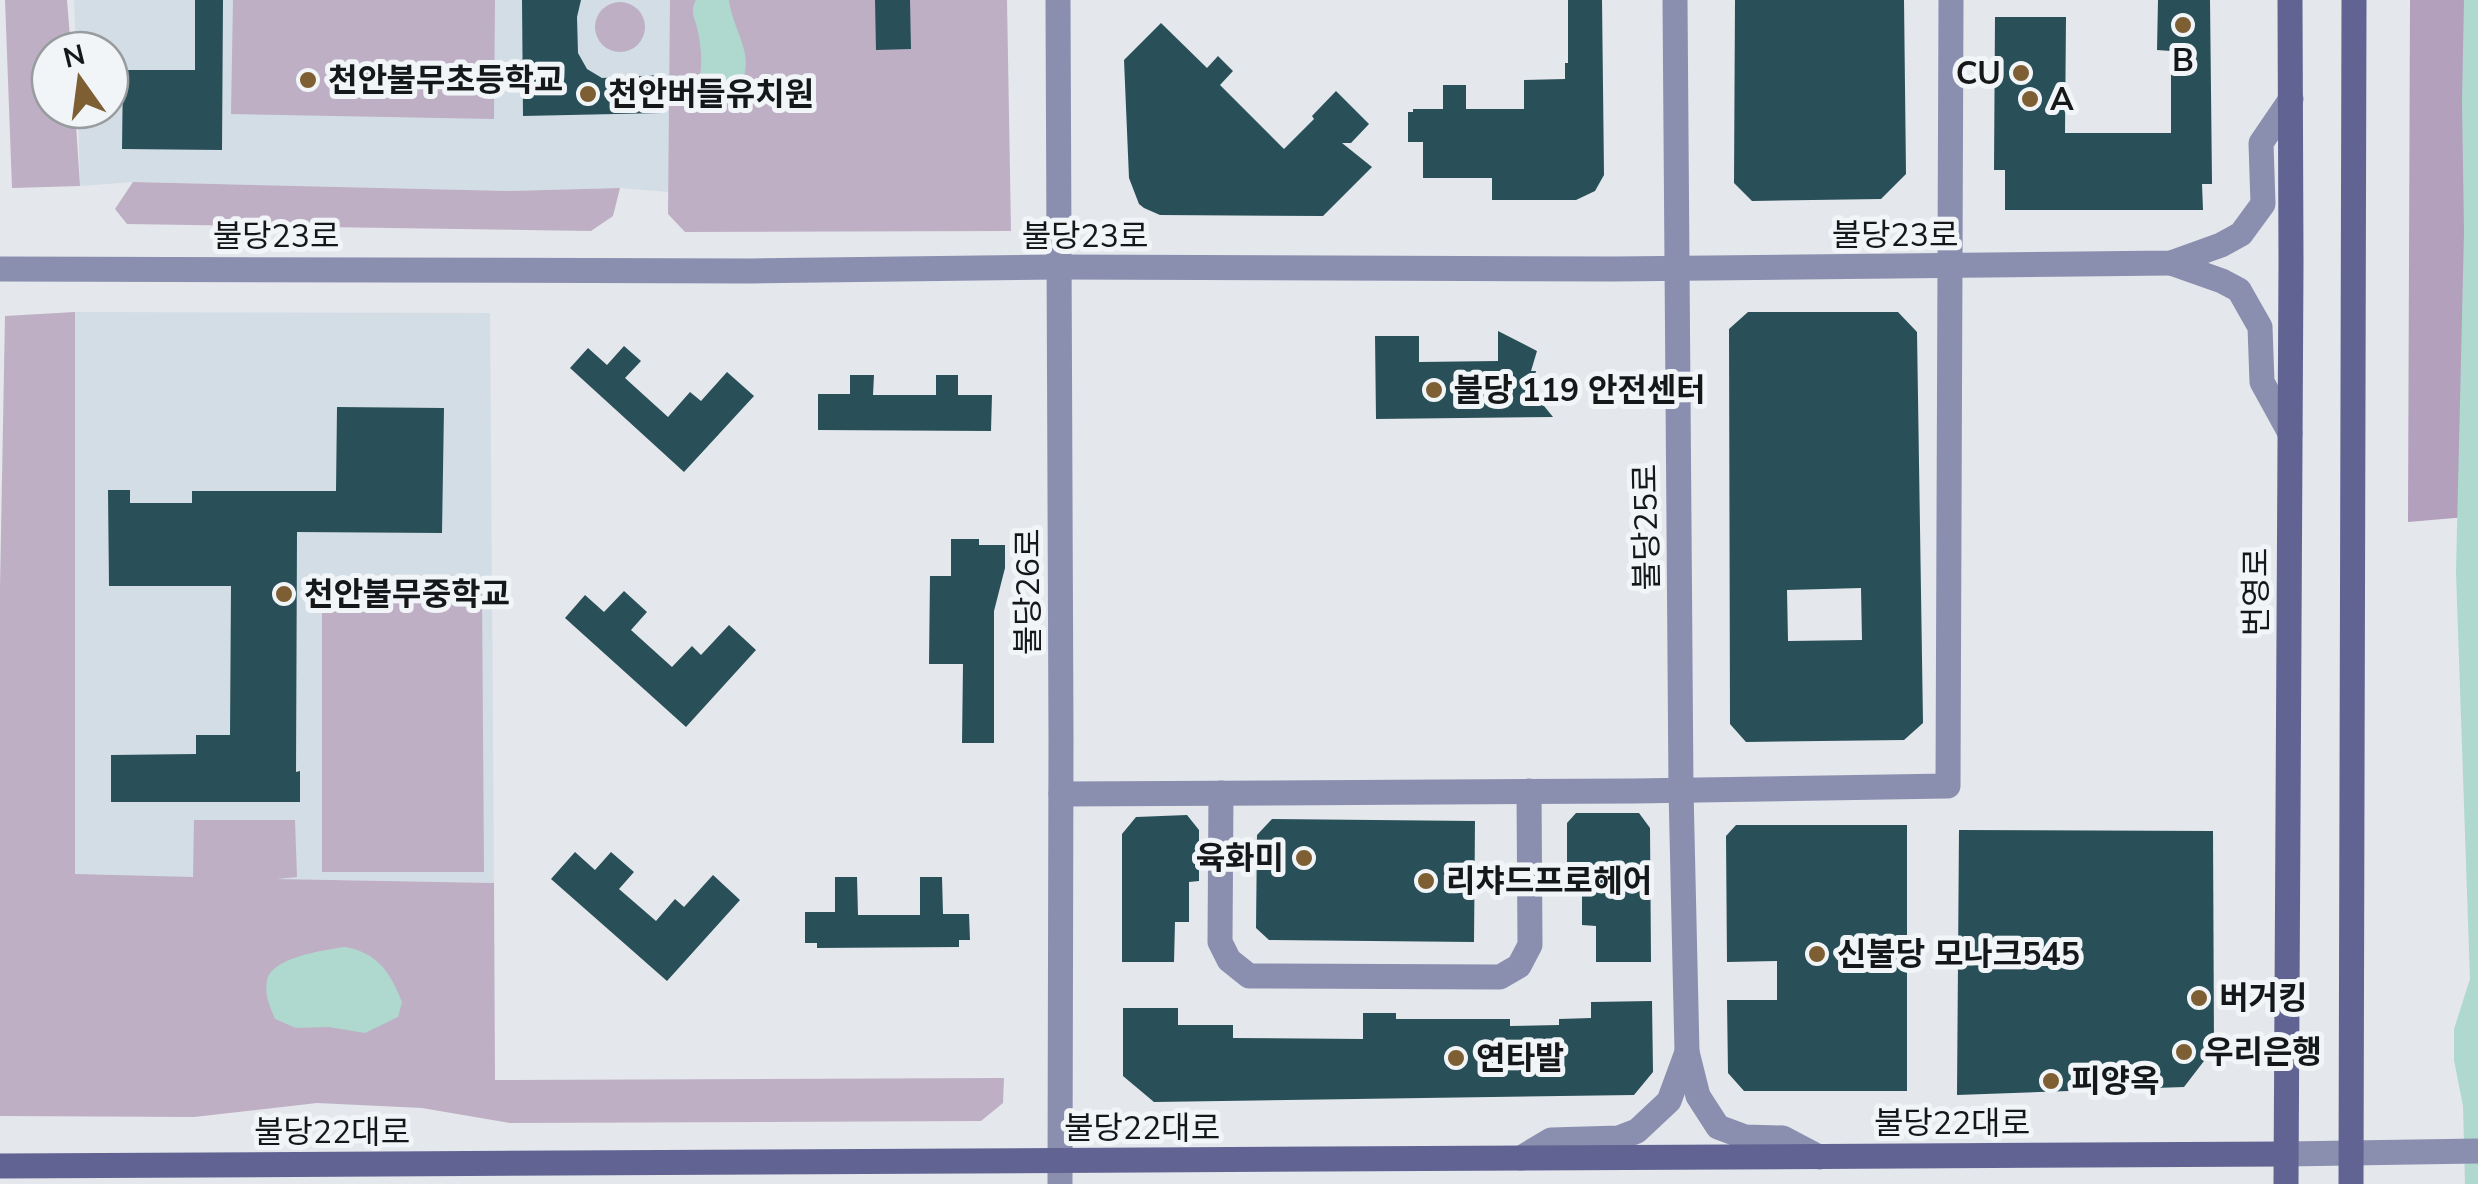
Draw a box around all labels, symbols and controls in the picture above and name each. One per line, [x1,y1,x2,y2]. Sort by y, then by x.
marker: B [2172,14,2194,36]
north arrow [30,30,130,130]
text: N [59,36,89,78]
place label: B [2172,39,2194,82]
place label: CU [1956,52,2001,95]
place label: 천안불무초등학교 [328,59,564,102]
marker: CU [2010,62,2032,84]
marker: 천안불무초등학교 [297,69,319,91]
place label: 천안버들유치원 [608,73,814,116]
place label: A [2050,78,2074,121]
marker: 천안버들유치원 [577,83,599,105]
marker: A [2019,88,2041,110]
street label: 불당23로 [1832,214,1958,257]
street label: 불당23로 [213,215,339,258]
street label: 불당23로 [1022,215,1148,258]
place label: 불당 119 안전센터 [1454,369,1706,412]
marker: 불당 119 안전센터 [1423,379,1445,401]
street label: 불당25로 [1624,463,1669,591]
street label: 불당26로 [1007,529,1050,655]
street label: 번영로 [2235,548,2278,636]
place label: 천안불무중학교 [304,573,510,616]
marker: 천안불무중학교 [273,583,295,605]
place label: 육화미 [1196,837,1284,880]
marker: 육화미 [1293,847,1315,869]
place label: 리챠드프로헤어 [1446,860,1652,903]
marker: 리챠드프로헤어 [1415,870,1437,892]
place label: 신불당 모나크545 [1837,933,2080,976]
marker: 신불당 모나크545 [1806,943,1828,965]
place label: 버거킹 [2219,977,2307,1020]
marker: 버거킹 [2188,987,2210,1009]
place label: 우리은행 [2204,1031,2322,1074]
place label: 연타발 [1476,1037,1564,1080]
marker: 우리은행 [2173,1041,2195,1063]
marker: 연타발 [1445,1047,1467,1069]
place label: 피양옥 [2071,1060,2159,1103]
marker: 피양옥 [2040,1070,2062,1092]
street label: 불당22대로 [1874,1102,2030,1145]
street label: 불당22대로 [1064,1107,1220,1150]
street label: 불당22대로 [254,1111,410,1154]

